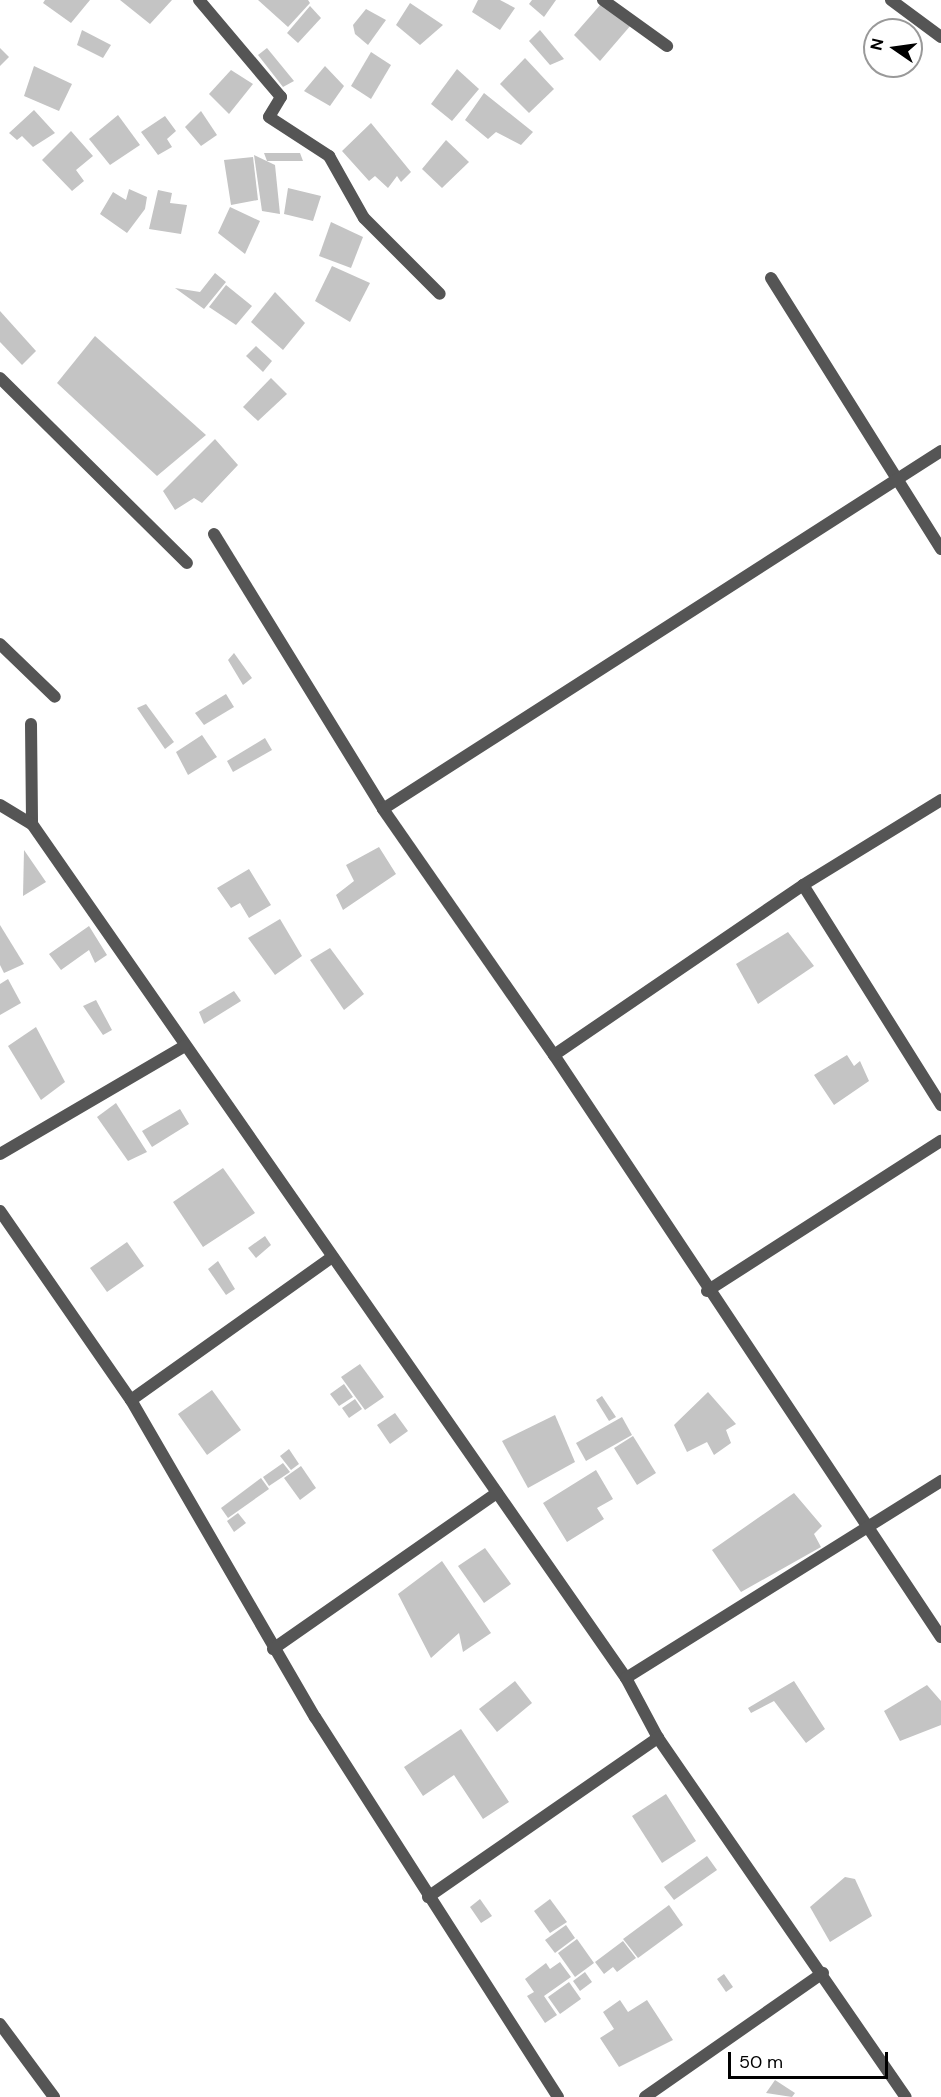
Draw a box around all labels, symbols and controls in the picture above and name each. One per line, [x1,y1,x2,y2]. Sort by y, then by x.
north arrow [863,18,923,78]
text: N [865,36,888,52]
scale bar [731,2040,892,2078]
text: 50 m [739,2050,783,2074]

